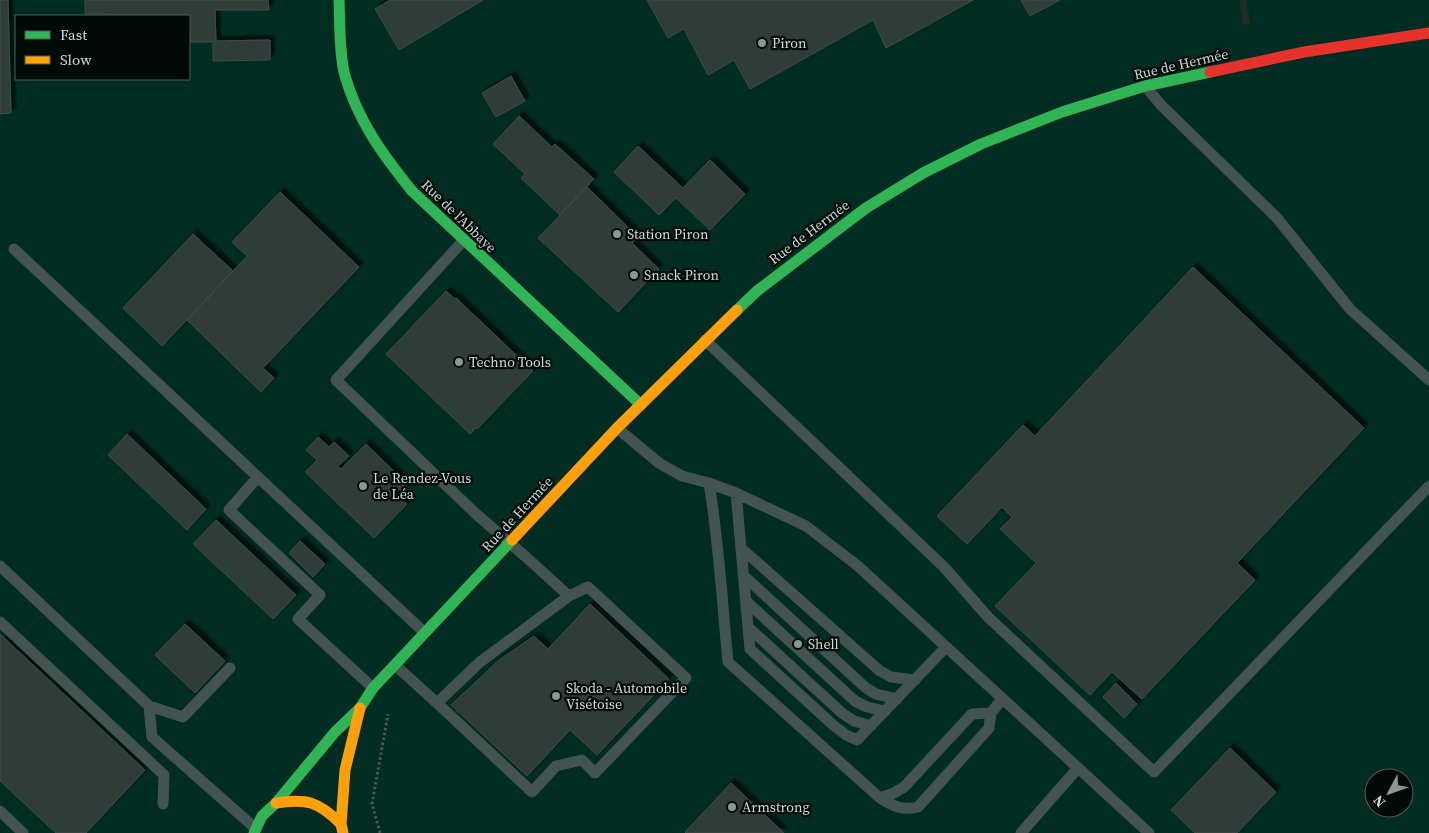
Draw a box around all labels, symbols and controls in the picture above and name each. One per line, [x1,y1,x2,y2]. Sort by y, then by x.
legend [15,15,190,80]
text: Fast [60,24,87,45]
place label: Piron [772,33,807,53]
marker: Piron [756,37,768,49]
street label: Rue de Hermée [1132,43,1230,85]
text: Slow [60,49,92,70]
street label: Rue de l'Abbaye [417,175,501,257]
street label: Rue de Hermée [764,195,854,269]
place label: Station Piron [627,224,709,244]
marker: Station Piron [611,228,623,240]
place label: Snack Piron [644,265,719,285]
marker: Snack Piron [628,269,640,281]
place label: Techno Tools [469,352,551,372]
marker: Techno Tools [453,356,465,368]
place label: Le Rendez-Vous de Léa [373,468,471,504]
street label: Rue de Hermée [477,472,557,556]
marker: Le Rendez-Vous de Léa [357,480,369,492]
place label: Shell [808,634,839,654]
marker: Shell [792,638,804,650]
place label: Skoda - Automobile Visétoise [566,678,687,714]
marker: Skoda - Automobile Visétoise [550,690,562,702]
north arrow [1364,768,1414,818]
text: N [1368,791,1390,812]
place label: Armstrong [742,797,810,817]
marker: Armstrong [726,801,738,813]

